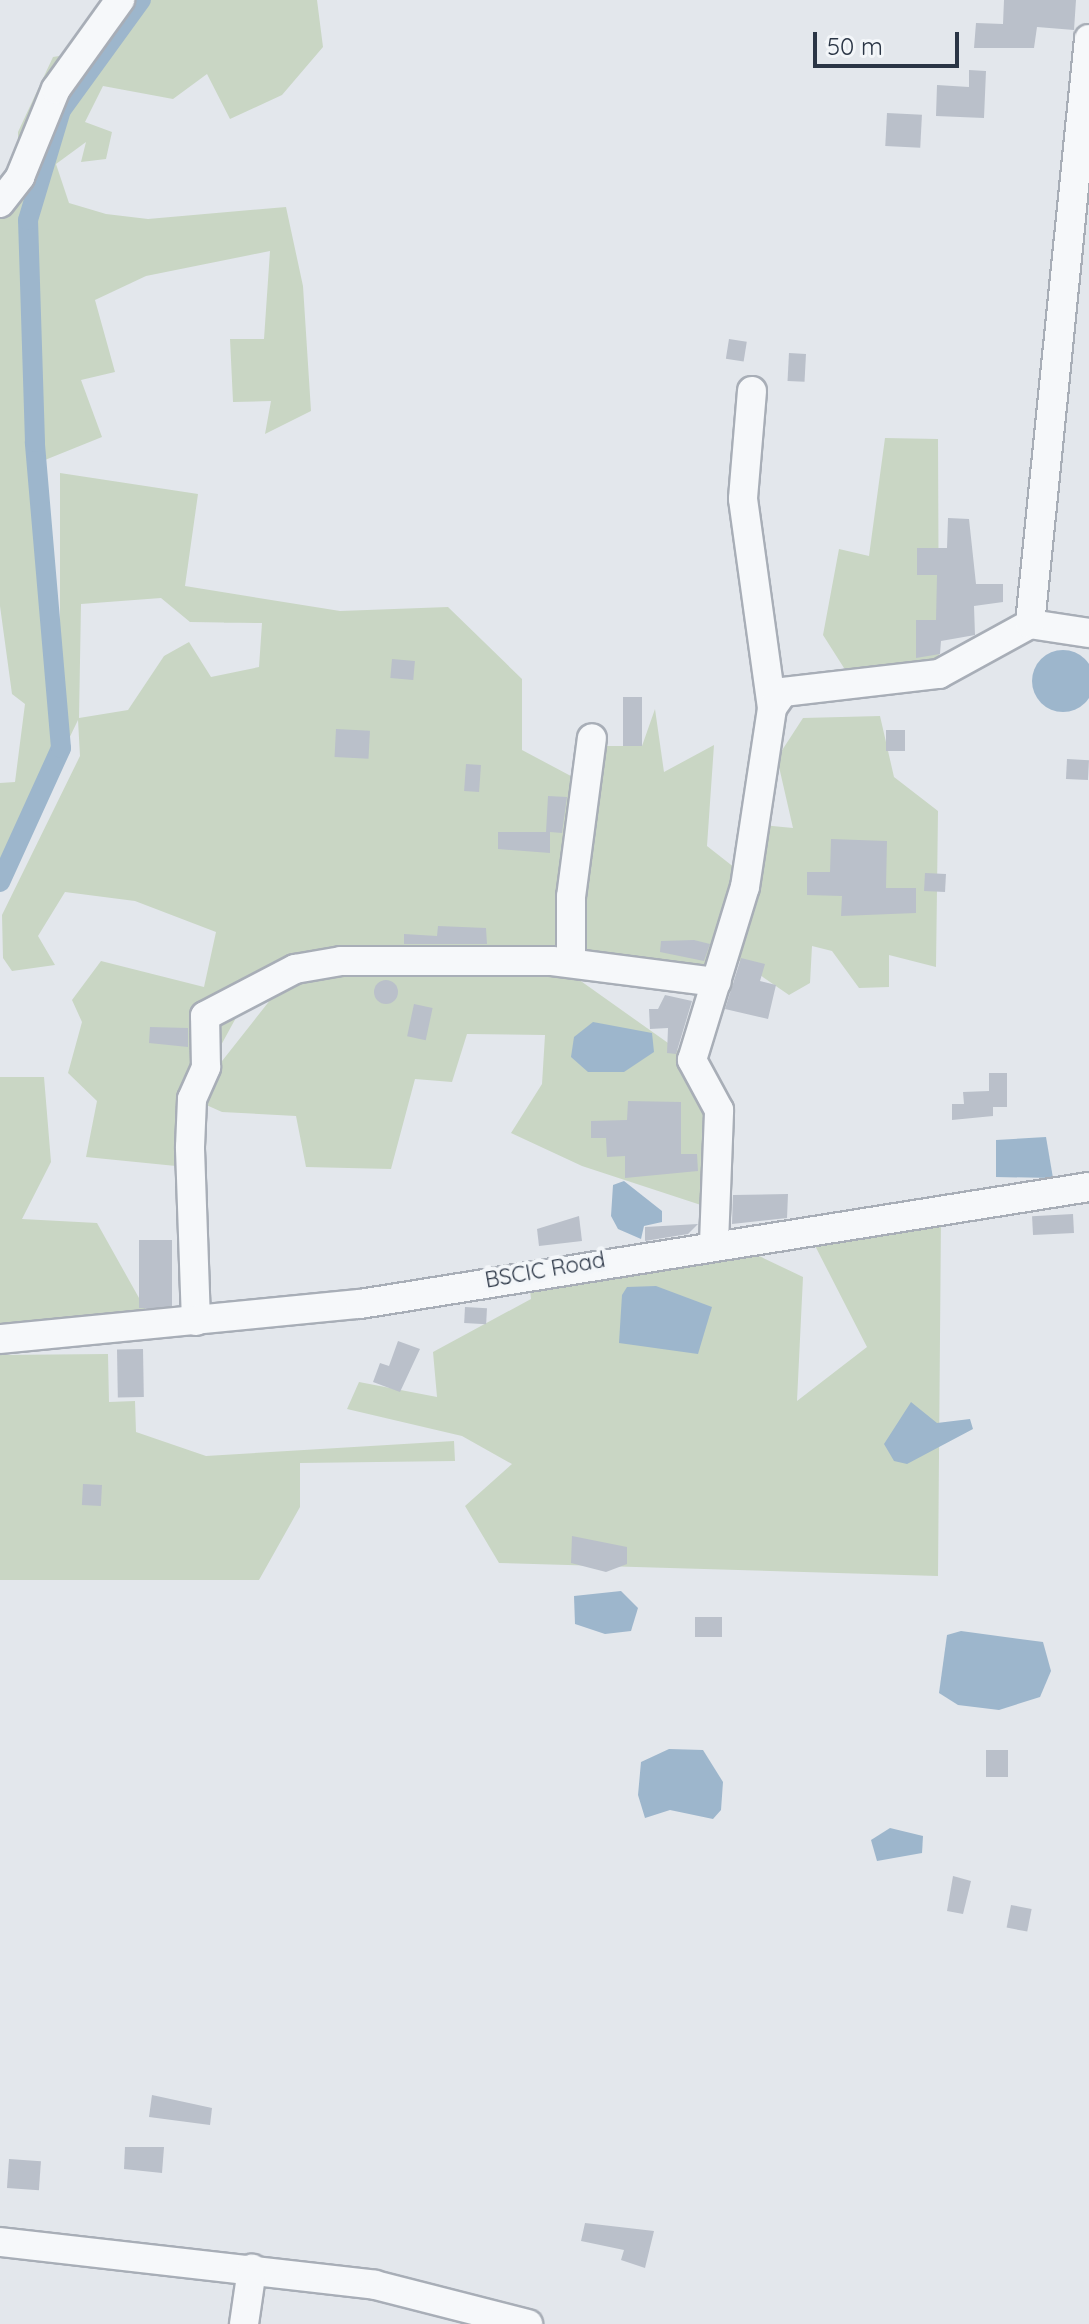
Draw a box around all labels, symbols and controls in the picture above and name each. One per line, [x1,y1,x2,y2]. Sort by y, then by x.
scale bar [817,16,963,66]
text: 50 m [827,31,883,61]
street label: BSCIC Road [483,1246,607,1294]

